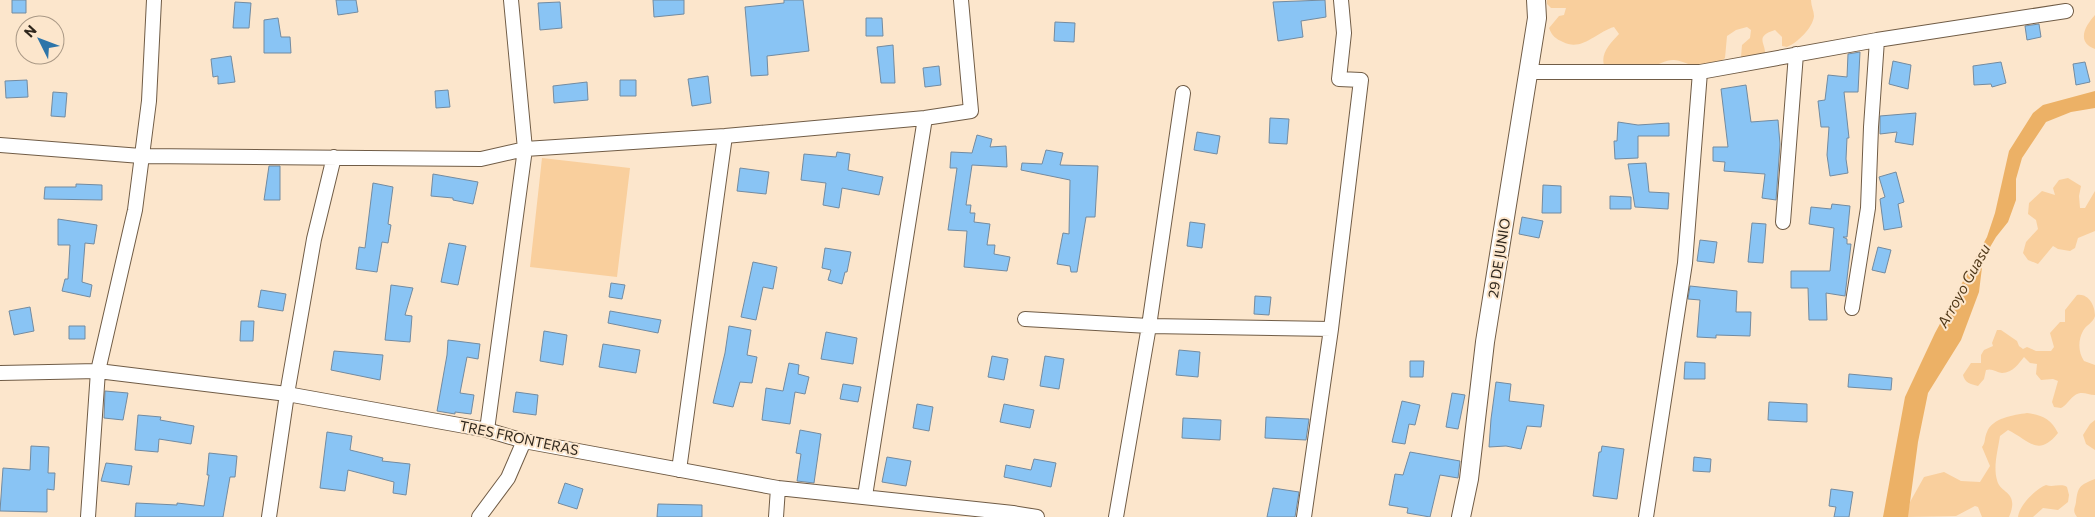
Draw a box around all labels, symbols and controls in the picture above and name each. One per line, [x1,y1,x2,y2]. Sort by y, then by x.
north arrow [15,15,65,65]
text: N [20,21,40,41]
street label: 29 DE JUNIO [1484,217,1513,299]
water label: Arroyo Guasu [1932,240,1994,331]
street label: TRES FRONTERAS [458,417,580,458]

